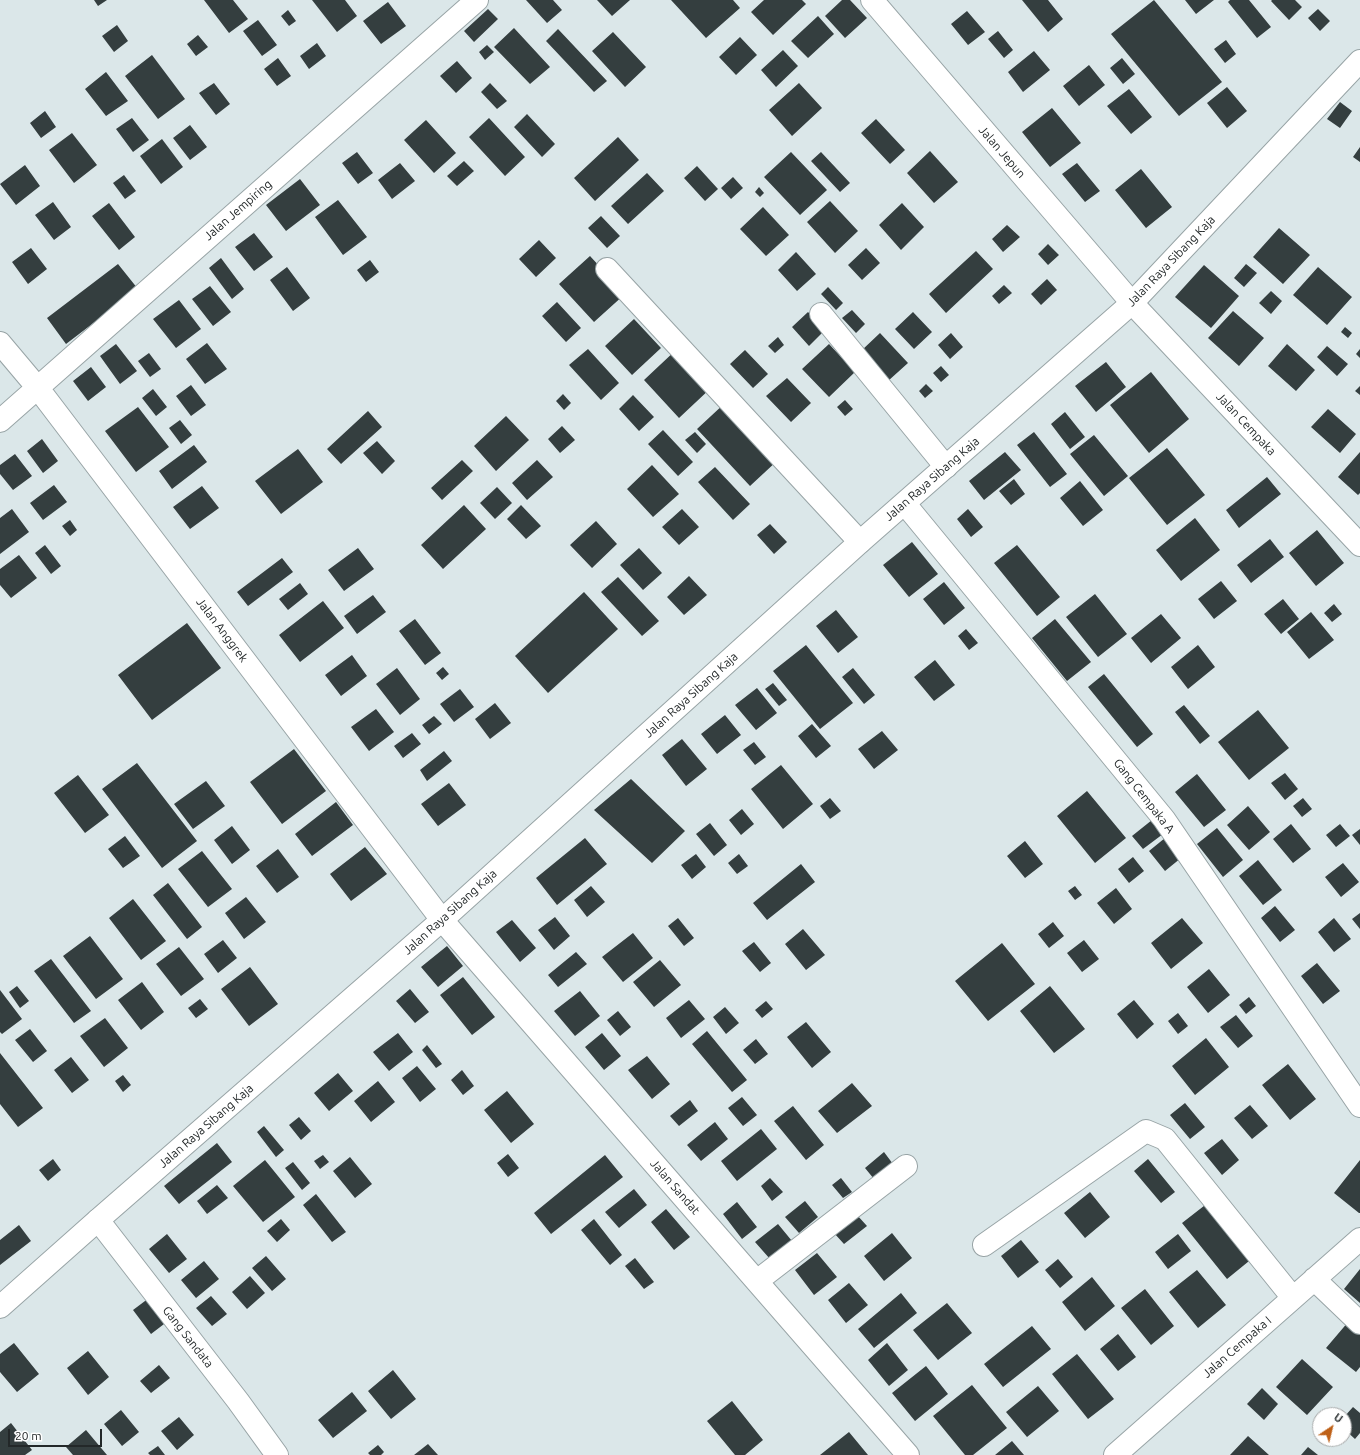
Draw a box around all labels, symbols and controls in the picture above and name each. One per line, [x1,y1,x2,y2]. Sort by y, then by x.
street label: Jalan Jepun [975,123,1029,181]
street label: Jalan Jempiring [201,177,275,243]
street label: Jalan Raya Sibang Kaja [1124,213,1218,309]
street label: Jalan Cempaka [1213,390,1279,458]
street label: Jalan Raya Sibang Kaja [882,434,982,524]
street label: Jalan Anggrek [193,595,251,665]
street label: Jalan Raya Sibang Kaja [641,649,741,741]
street label: Gang Cempaka A [1110,756,1178,836]
street label: Jalan Raya Sibang Kaja [400,866,500,958]
street label: Jalan Raya Sibang Kaja [156,1081,256,1171]
street label: Jalan Sandat [647,1157,703,1217]
street label: Gang Sandata [160,1303,216,1371]
street label: Jalan Cempaka I [1200,1313,1274,1381]
north arrow [1312,1407,1352,1447]
text: U [1332,1411,1345,1425]
scale bar [10,1421,104,1447]
text: 20 m [15,1429,42,1442]

